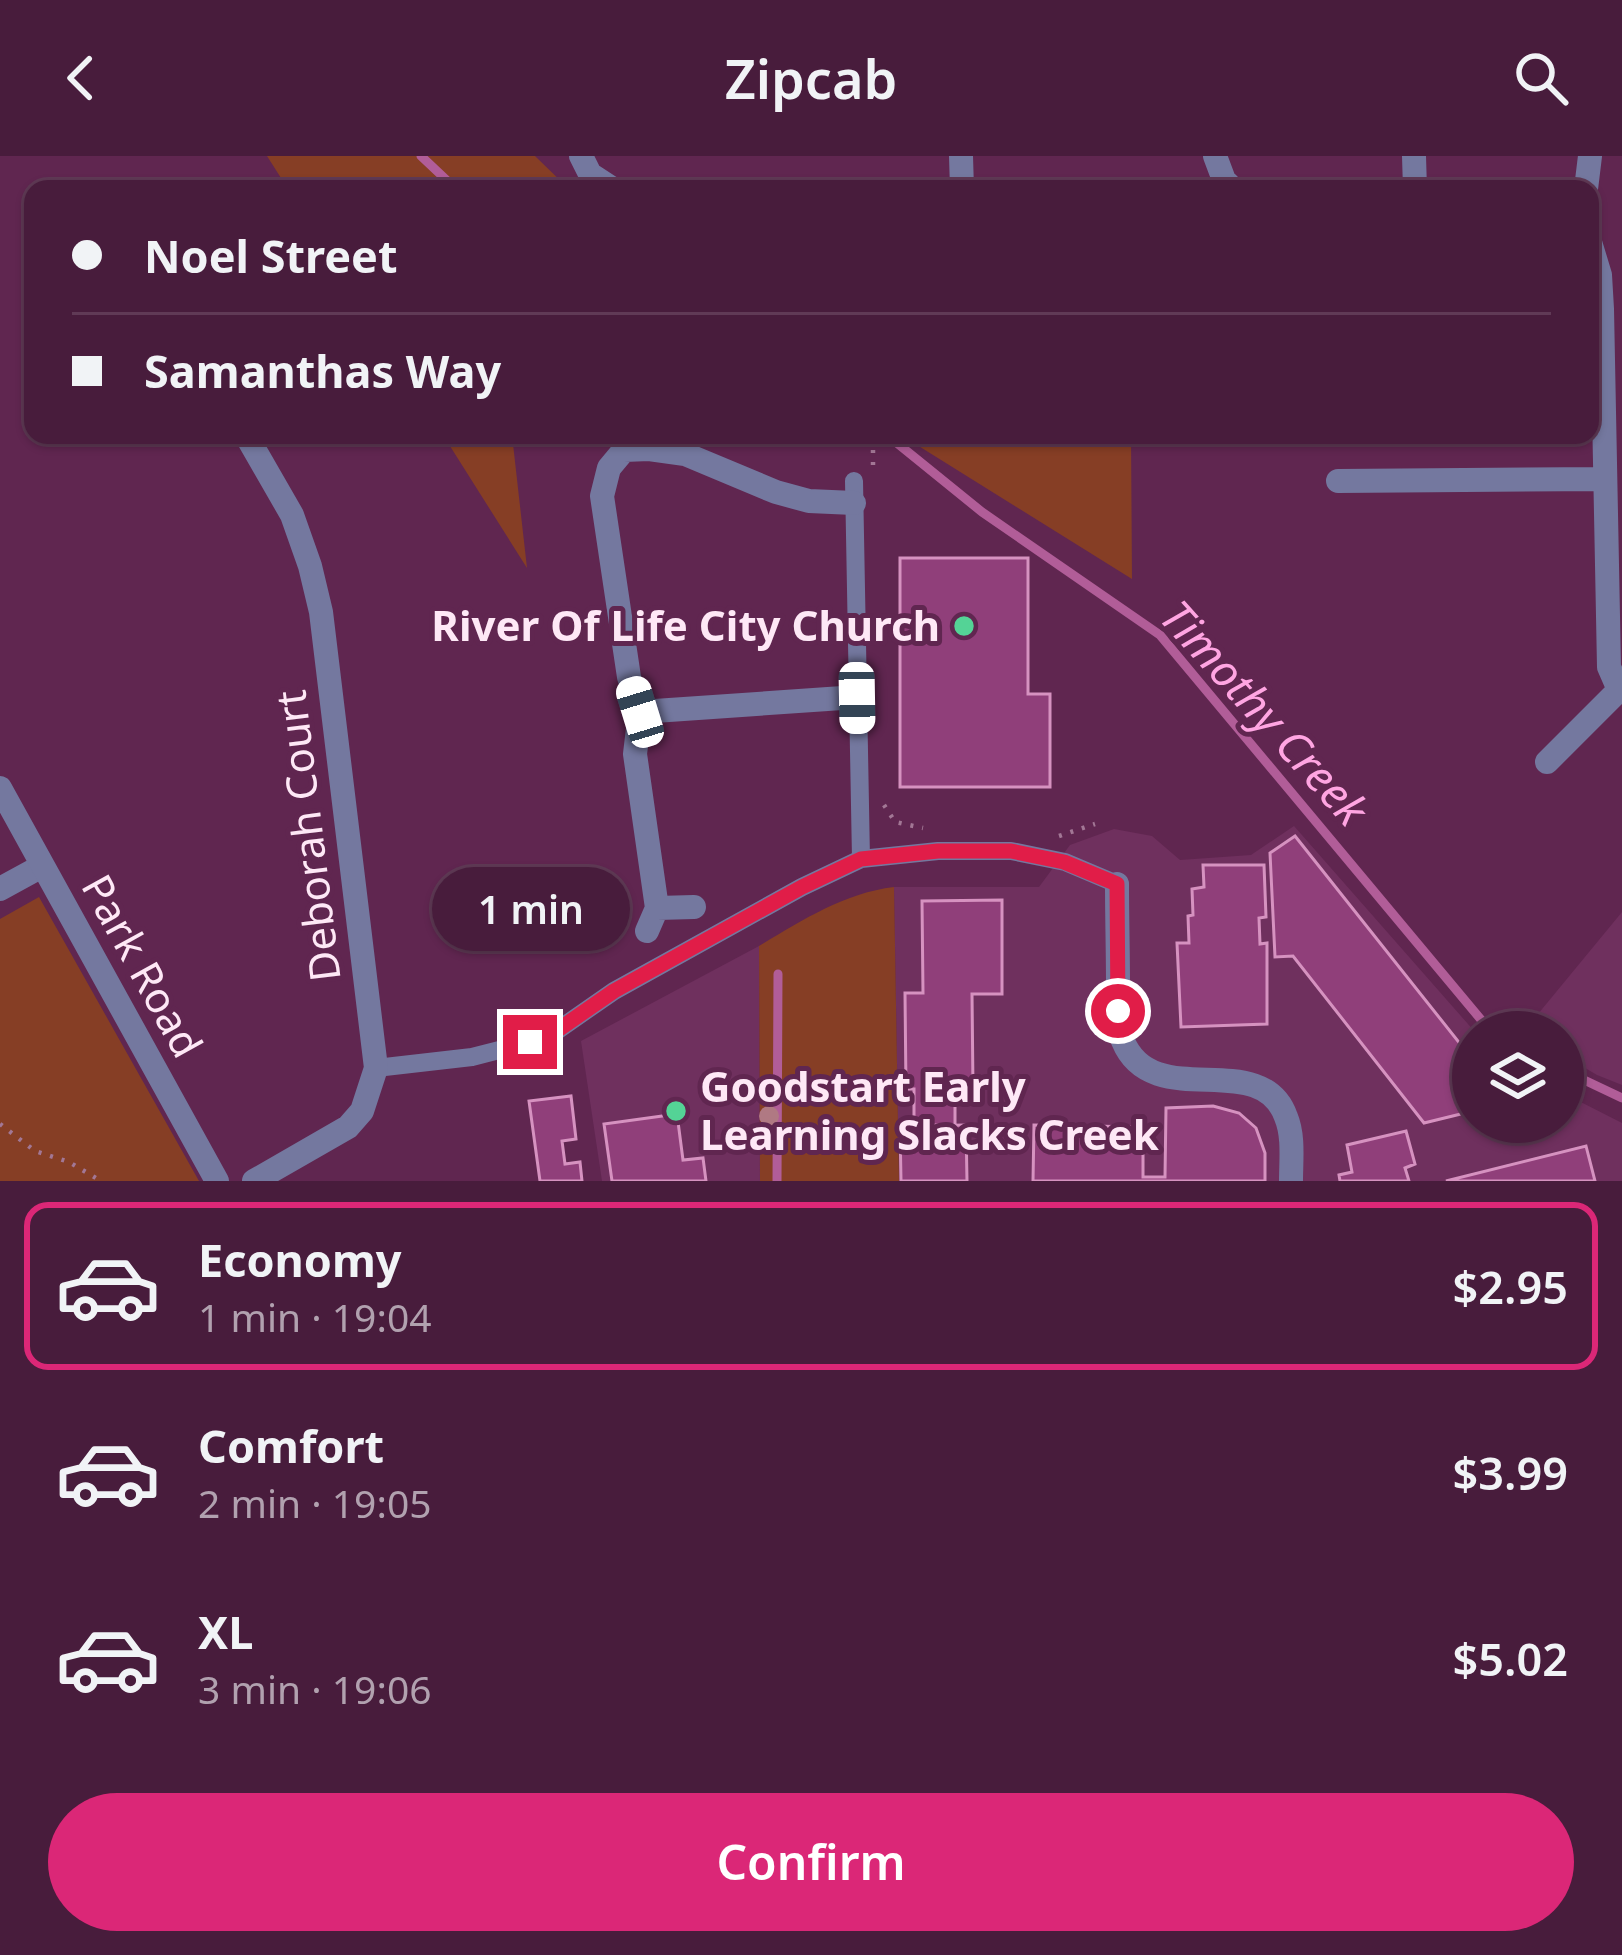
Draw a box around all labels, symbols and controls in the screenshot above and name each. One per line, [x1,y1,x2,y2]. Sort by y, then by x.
text: Zipcab [725,41,897,115]
icon: back [48,45,114,111]
icon: search [1508,45,1574,111]
text: Noel Street [144,225,398,286]
text: Samanthas Way [144,340,501,401]
water label: Timothy Creek [1148,586,1384,839]
place label: River Of Life City Church [431,596,940,653]
marker: River Of Life City Church [951,613,977,639]
car [838,662,876,734]
car [612,672,668,752]
street label: Deborah Court [260,687,353,985]
street label: Park Road [70,864,217,1067]
callout: 1 min [431,868,629,952]
text: 1 min [478,882,584,935]
route start [1091,984,1145,1038]
map controls [1452,1011,1584,1143]
button: layers [1452,1011,1584,1143]
route end [503,1015,557,1069]
place label: Goodstart Early Learning Slacks Creek [700,1057,1160,1162]
marker: Goodstart Early Learning Slacks Creek [663,1098,689,1124]
text: Economy [198,1229,402,1290]
icon: car [54,1232,162,1340]
text: $2.95 [1453,1256,1568,1317]
text: 1 min · 19:04 [198,1290,432,1343]
text: Comfort [198,1415,384,1476]
icon: car [54,1418,162,1526]
text: $3.99 [1453,1442,1568,1503]
text: 2 min · 19:05 [198,1476,432,1529]
text: XL [198,1601,253,1662]
icon: car [54,1604,162,1712]
text: $5.02 [1453,1628,1568,1689]
text: 3 min · 19:06 [198,1662,432,1715]
button: Confirm [48,1793,1574,1931]

